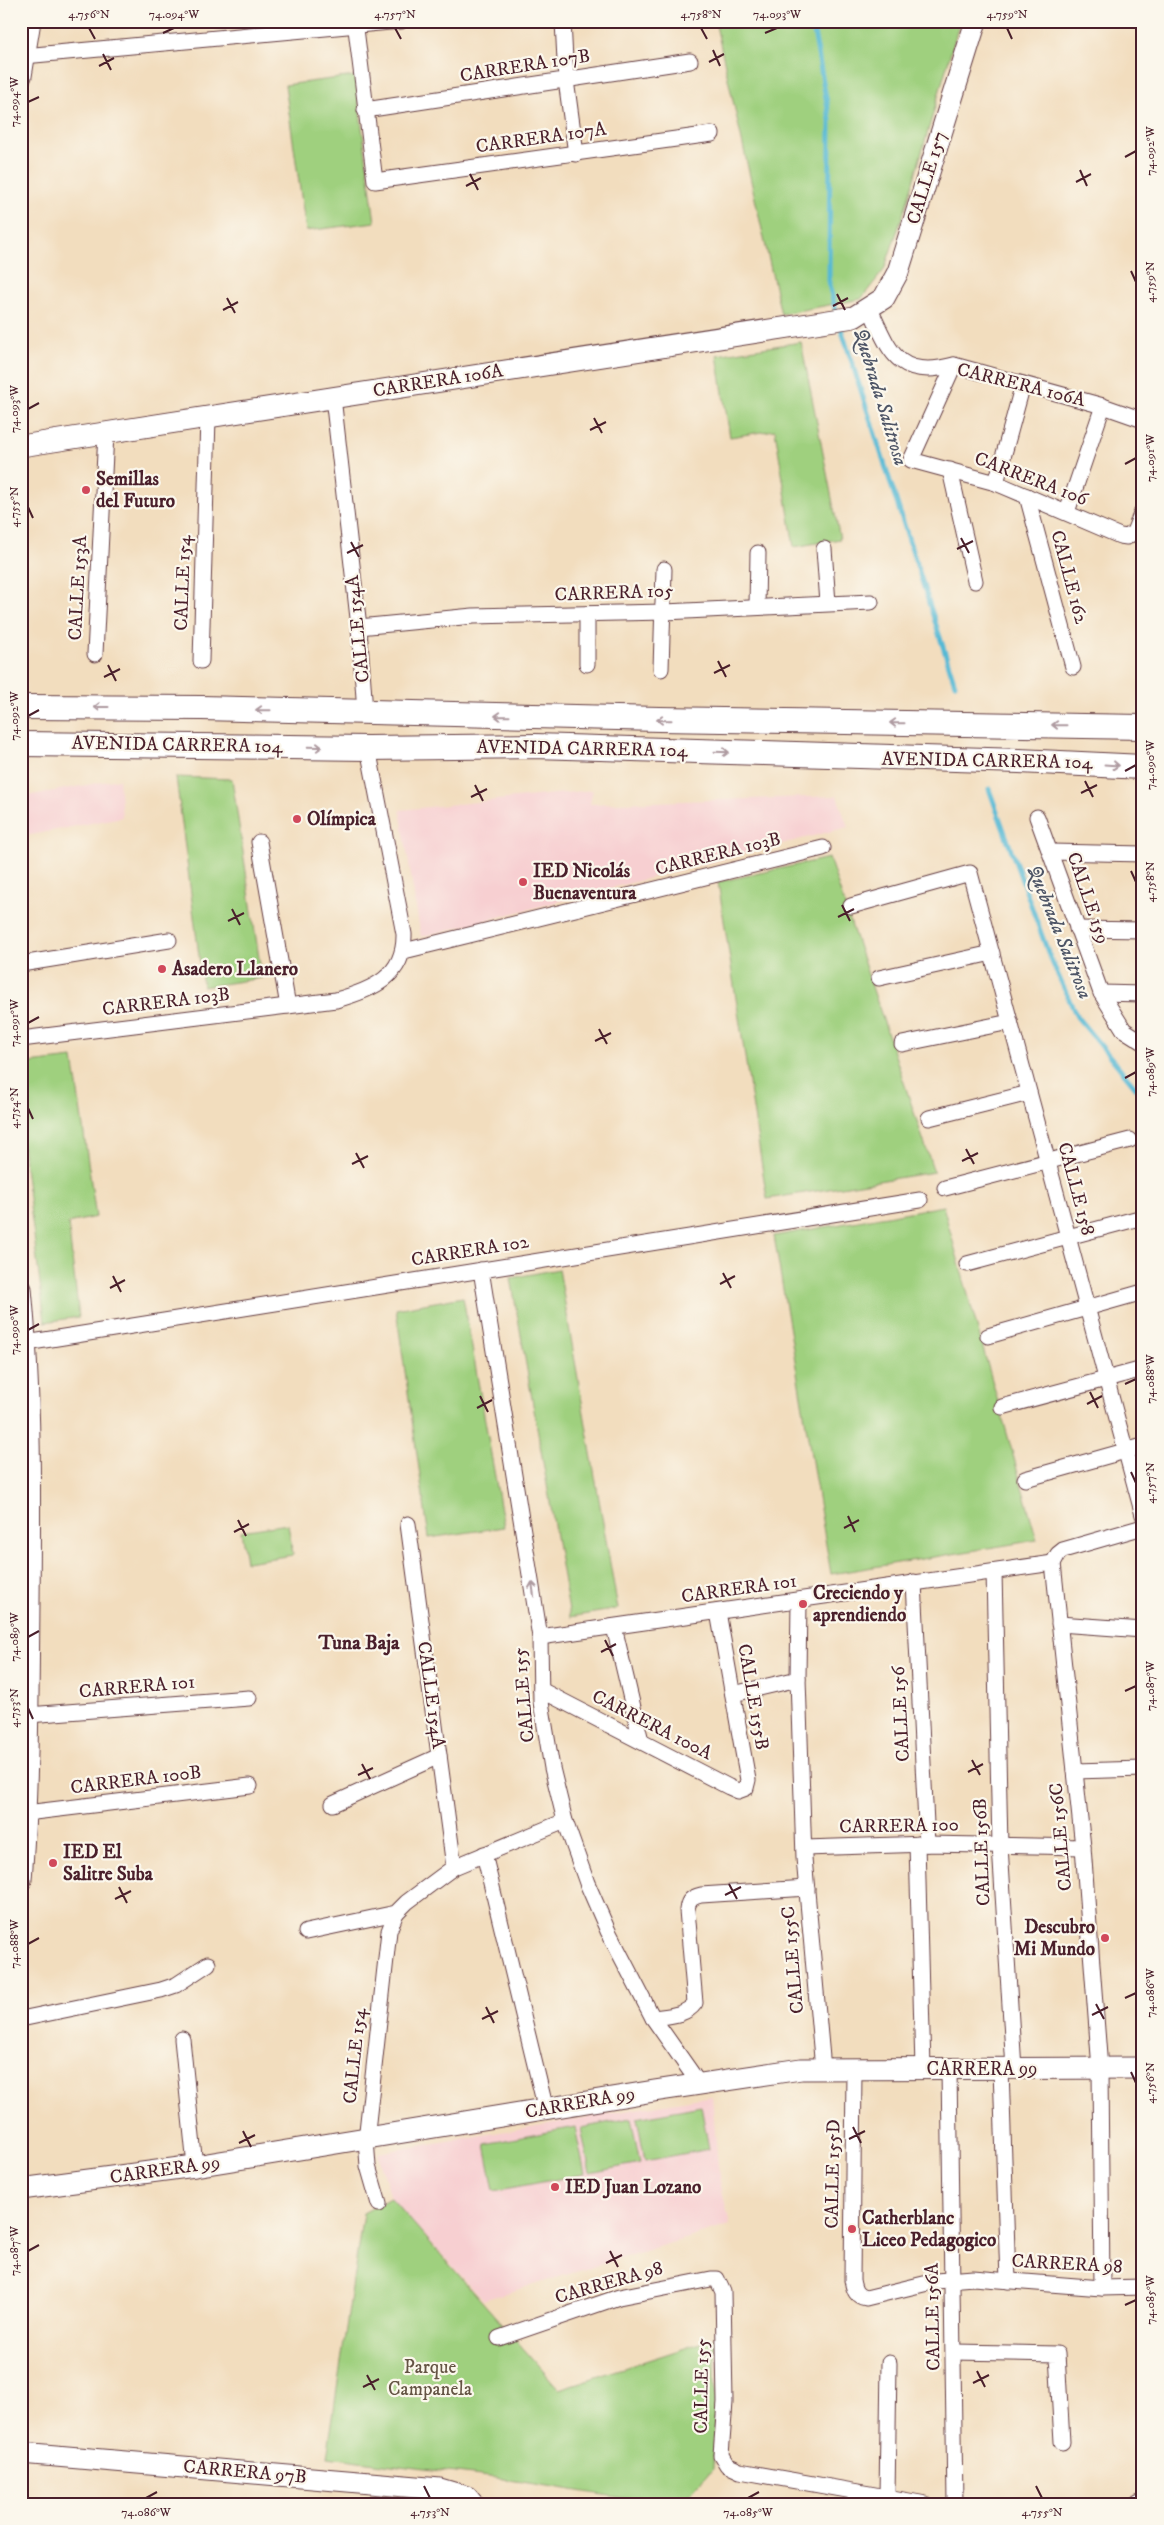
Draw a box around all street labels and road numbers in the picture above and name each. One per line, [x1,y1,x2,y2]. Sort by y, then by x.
street label: CARRERA 107B [458,44,592,88]
street label: CARRERA 107A [474,117,609,159]
street label: CALLE 157 [902,129,952,227]
street label: CARRERA 106A [954,358,1088,412]
street label: CARRERA 106A [371,359,506,403]
street label: CARRERA 106 [971,447,1092,512]
street label: CALLE 162 [1045,528,1093,627]
street label: CALLE 153A [64,534,92,641]
street label: CALLE 154 [170,534,196,631]
street label: CALLE 154A [341,573,375,684]
street label: CARRERA 105 [554,579,674,607]
street label: AVENIDA CARRERA 104 [71,732,284,758]
street label: AVENIDA CARRERA 104 [476,736,689,762]
street label: AVENIDA CARRERA 104 [881,748,1094,774]
street label: CARRERA 103B [653,827,783,881]
street label: CALLE 159 [1062,849,1114,947]
street label: CARRERA 103B [101,983,231,1021]
street label: CALLE 158 [1053,1140,1099,1238]
street label: CARRERA 102 [410,1230,531,1272]
street label: CARRERA 101 [680,1570,798,1608]
street label: CALLE 154A [412,1640,450,1751]
street label: CALLE 155B [732,1642,774,1752]
street label: CALLE 155 [508,1646,540,1744]
street label: CALLE 156 [887,1664,915,1762]
street label: CARRERA 101 [78,1670,196,1704]
street label: CARRERA 100A [588,1685,717,1766]
street label: CARRERA 100B [69,1761,203,1799]
street label: CALLE 156C [1045,1782,1077,1892]
street label: CALLE 156B [969,1798,995,1906]
street label: CARRERA 100 [839,1813,959,1839]
street label: CALLE 155C [777,1905,809,2015]
street label: CALLE 154 [339,2006,372,2105]
street label: CARRERA 99 [926,2058,1038,2081]
street label: CARRERA 99 [523,2082,637,2124]
street label: CALLE 155D [821,2119,845,2229]
street label: CARRERA 99 [108,2151,222,2189]
street label: CARRERA 98 [1011,2250,1123,2278]
street label: CARRERA 98 [552,2257,666,2309]
street label: CALLE 156A [921,2262,945,2371]
street label: CALLE 155 [690,2338,714,2434]
street label: CARRERA 97B [182,2455,308,2489]

